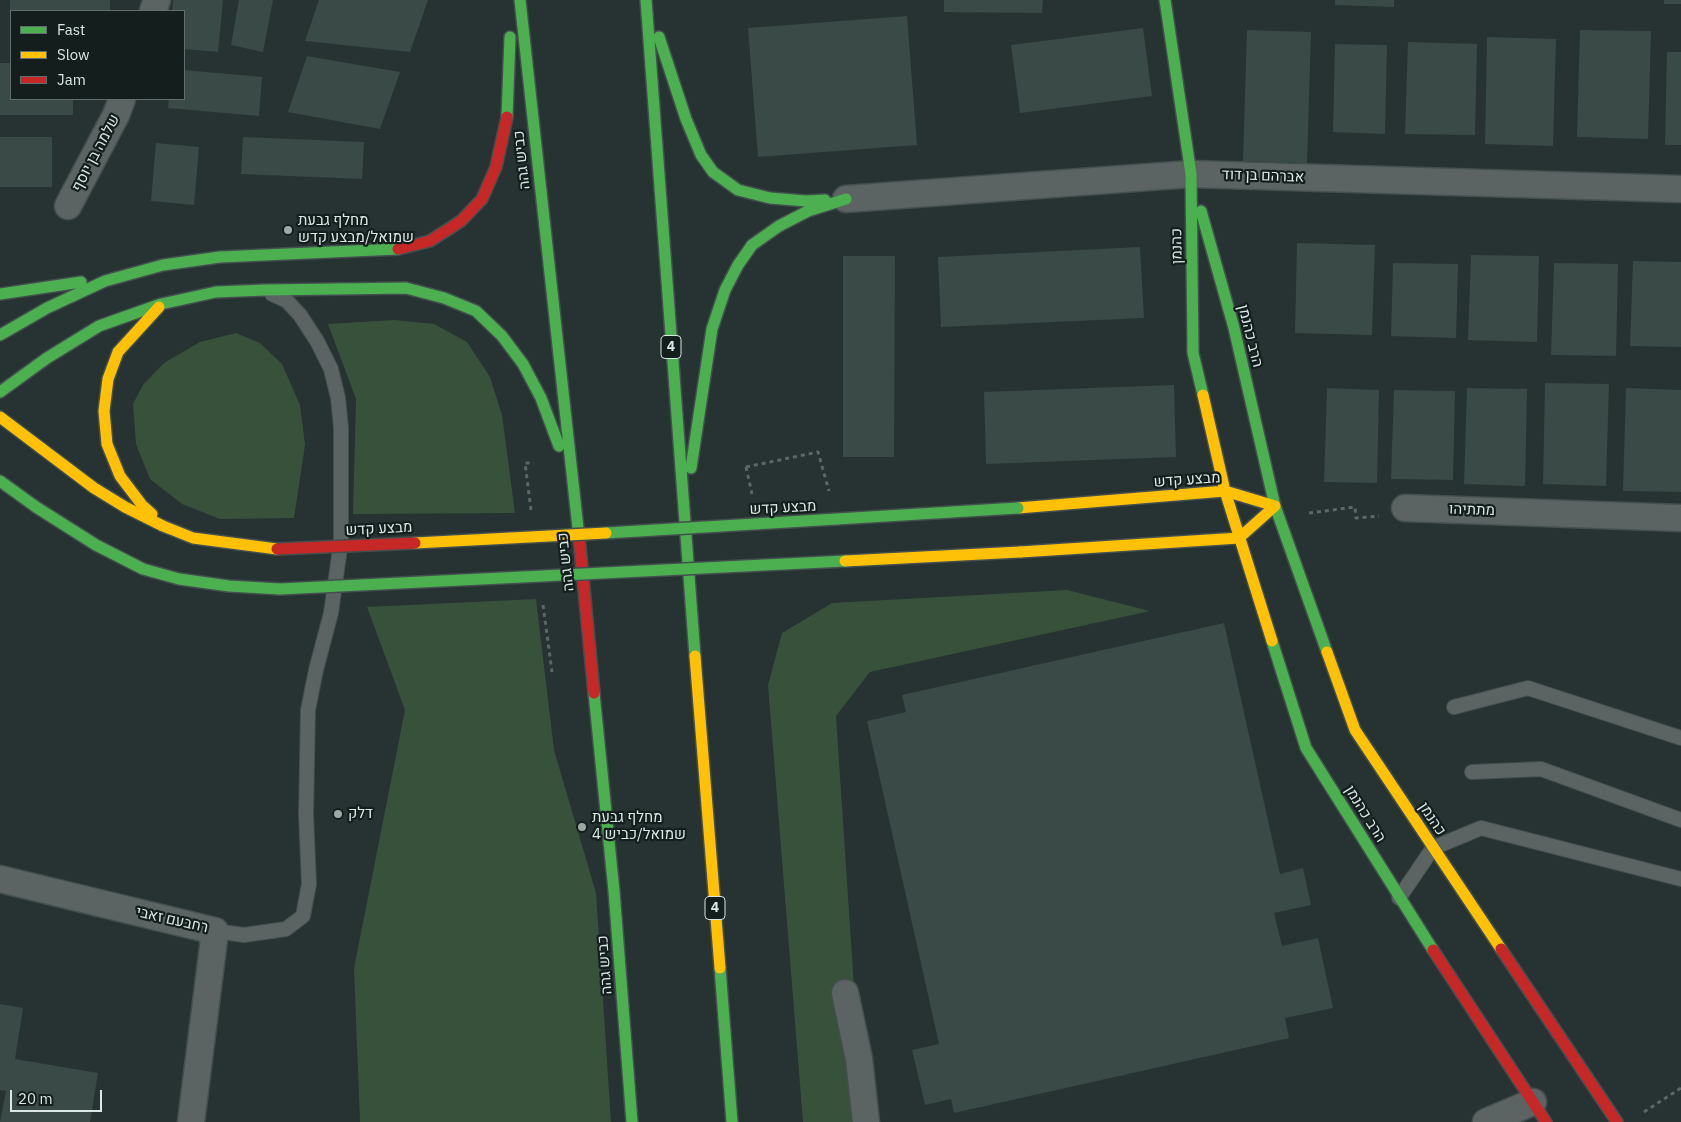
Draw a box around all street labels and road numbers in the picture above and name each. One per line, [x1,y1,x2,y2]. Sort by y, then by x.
street label: שלמה בן יוסף [68,111,124,195]
street label: כביש גהה [510,130,534,190]
street label: אברהם בן דוד [1221,166,1305,186]
street label: כהנמן [1168,228,1186,264]
street label: הרב כהנמן [1234,303,1266,369]
road number: 4 [661,336,681,358]
street label: מבצע קדש [1153,469,1221,491]
street label: מבצע קדש [749,497,817,519]
street label: מתתיהו [1449,500,1495,520]
street label: מבצע קדש [345,518,413,540]
street label: כביש גהה [554,532,578,592]
street label: הרב כהנמן [1340,782,1390,846]
street label: כהנמן [1414,799,1450,839]
road number: 4 [705,896,725,920]
street label: רחבעם זאבי [134,903,210,937]
street label: כביש גהה [594,935,616,995]

